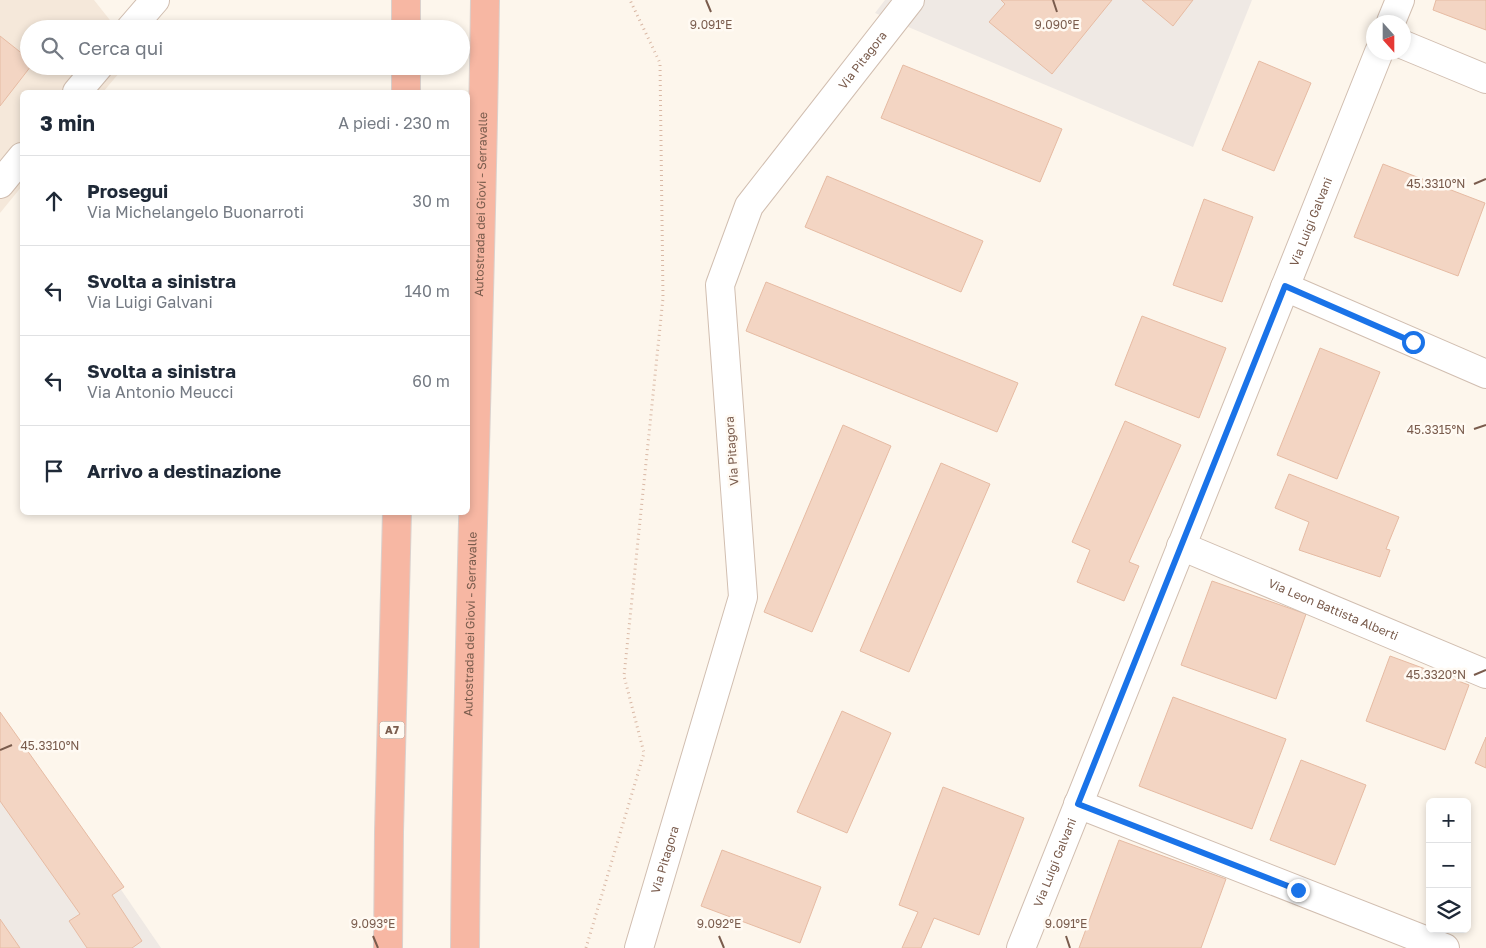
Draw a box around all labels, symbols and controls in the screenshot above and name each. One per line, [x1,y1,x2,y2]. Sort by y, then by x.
north arrow [1366,15,1411,60]
text: 9.091°E [690,17,732,32]
text: 9.090°E [1034,17,1080,32]
search box [20,20,470,75]
street label: Via Pitagora [835,28,890,92]
icon: search [38,34,66,62]
text: Cerca qui [78,36,163,59]
text: 3 min [40,110,95,136]
street label: Autostrada dei Giovi - Serravalle [471,112,490,297]
text: A piedi · 230 m [338,113,450,133]
street label: Via Luigi Galvani [1286,175,1335,268]
text: 45.3310°N [1407,176,1465,191]
text: Prosegui [87,179,168,202]
icon: ahead [40,187,68,215]
text: 30 m [413,191,450,211]
text: Via Michelangelo Buonarroti [87,202,304,222]
text: Svolta a sinistra [87,269,236,292]
icon: left [40,277,68,305]
text: 140 m [404,281,450,301]
text: Via Luigi Galvani [87,292,213,312]
route start [1402,331,1425,354]
text: Svolta a sinistra [87,359,236,382]
icon: left [40,367,68,395]
text: 60 m [412,371,450,391]
text: Via Antonio Meucci [87,382,234,402]
street label: Via Pitagora [722,416,741,486]
text: 45.3315°N [1407,422,1465,437]
icon: arrive [40,457,68,485]
text: Arrivo a destinazione [87,459,281,482]
street label: Autostrada dei Giovi - Serravalle [460,531,480,717]
street label: Via Leon Battista Alberti [1266,575,1401,643]
text: 45.3320°N [1406,667,1466,682]
road number: A7 [380,722,404,738]
text: 45.3310°N [21,738,79,753]
map controls [1426,798,1471,933]
button: + [1426,798,1471,843]
street label: Via Luigi Galvani [1030,816,1079,909]
street label: Via Pitagora [648,824,682,895]
button: − [1426,843,1471,888]
route end [1287,879,1310,902]
button: layers [1426,888,1471,933]
text: 9.093°E [351,916,395,931]
text: 9.092°E [697,916,741,931]
text: 9.091°E [1045,916,1087,931]

